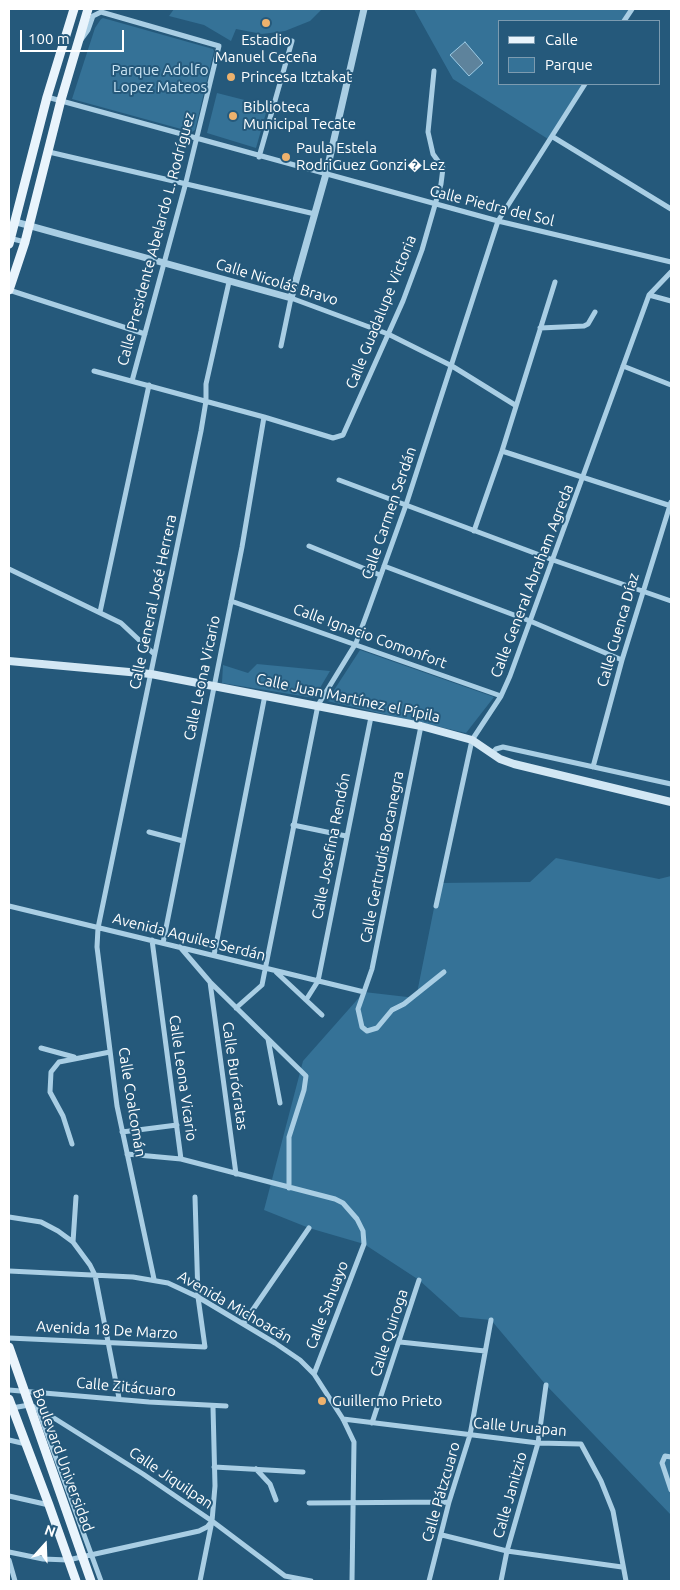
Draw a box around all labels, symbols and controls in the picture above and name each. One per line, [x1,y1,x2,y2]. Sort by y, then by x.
marker: Estadio Manuel Ceceña [260,17,272,29]
scale bar [22,20,126,52]
legend [498,20,660,85]
text: 100 m [28,30,70,47]
place label: Estadio Manuel Ceceña [215,31,317,66]
text: Calle [545,31,578,48]
text: Parque [545,56,593,73]
park label: Parque Adolfo Lopez Mateos [112,61,208,96]
place label: Princesa Itztakat [241,68,352,86]
marker: Princesa Itztakat [225,71,237,83]
place label: Biblioteca Municipal Tecate [243,98,356,133]
street label: Calle Presidente Abelardo L. Rodríguez [113,110,199,368]
marker: Biblioteca Municipal Tecate [227,110,239,122]
place label: Paula Estela RodriGuez Gonzi�Lez [296,139,445,174]
marker: Paula Estela RodriGuez Gonzi�Lez [280,151,292,163]
street label: Calle Piedra del Sol [428,182,556,230]
street label: Calle Guadalupe Victoria [342,232,420,392]
street label: Calle Nicolás Bravo [214,255,340,309]
street label: Calle Carmen Serdán [358,444,420,582]
street label: Calle General Abraham Agreda [487,482,577,680]
street label: Calle General José Herrera [126,513,180,691]
street label: Calle Cuenca Díaz [593,571,643,689]
street label: Calle Ignacio Comonfort [291,600,449,672]
street label: Calle Leona Vicario [180,614,224,742]
street label: Calle Juan Martínez el Pípila [254,670,442,726]
street label: Calle Gertrudis Bocanegra [356,770,408,944]
street label: Calle Josefina Rendón [308,771,354,921]
street label: Avenida Aquiles Serdán [111,909,267,965]
street label: Calle Leona Vicario [165,1014,201,1142]
street label: Calle Burócratas [218,1021,252,1131]
street label: Calle Coalcomán [114,1046,150,1158]
street label: Calle Sahuayo [302,1258,352,1352]
street label: Avenida Michoacán [175,1267,295,1347]
street label: Calle Quiroga [366,1287,412,1379]
street label: Avenida 18 De Marzo [36,1317,178,1343]
street label: Calle Zitácuaro [75,1374,177,1400]
street label: Boulevard Universidad [29,1386,97,1534]
place label: Guillermo Prieto [332,1392,442,1410]
marker: Guillermo Prieto [316,1395,328,1407]
street label: Calle Uruapan [473,1414,567,1440]
street label: Calle Pátzcuaro [418,1440,464,1544]
street label: Calle Jiquilpan [126,1443,216,1513]
street label: Calle Janitzio [489,1450,531,1540]
north arrow [20,1520,70,1570]
text: N [42,1522,58,1540]

